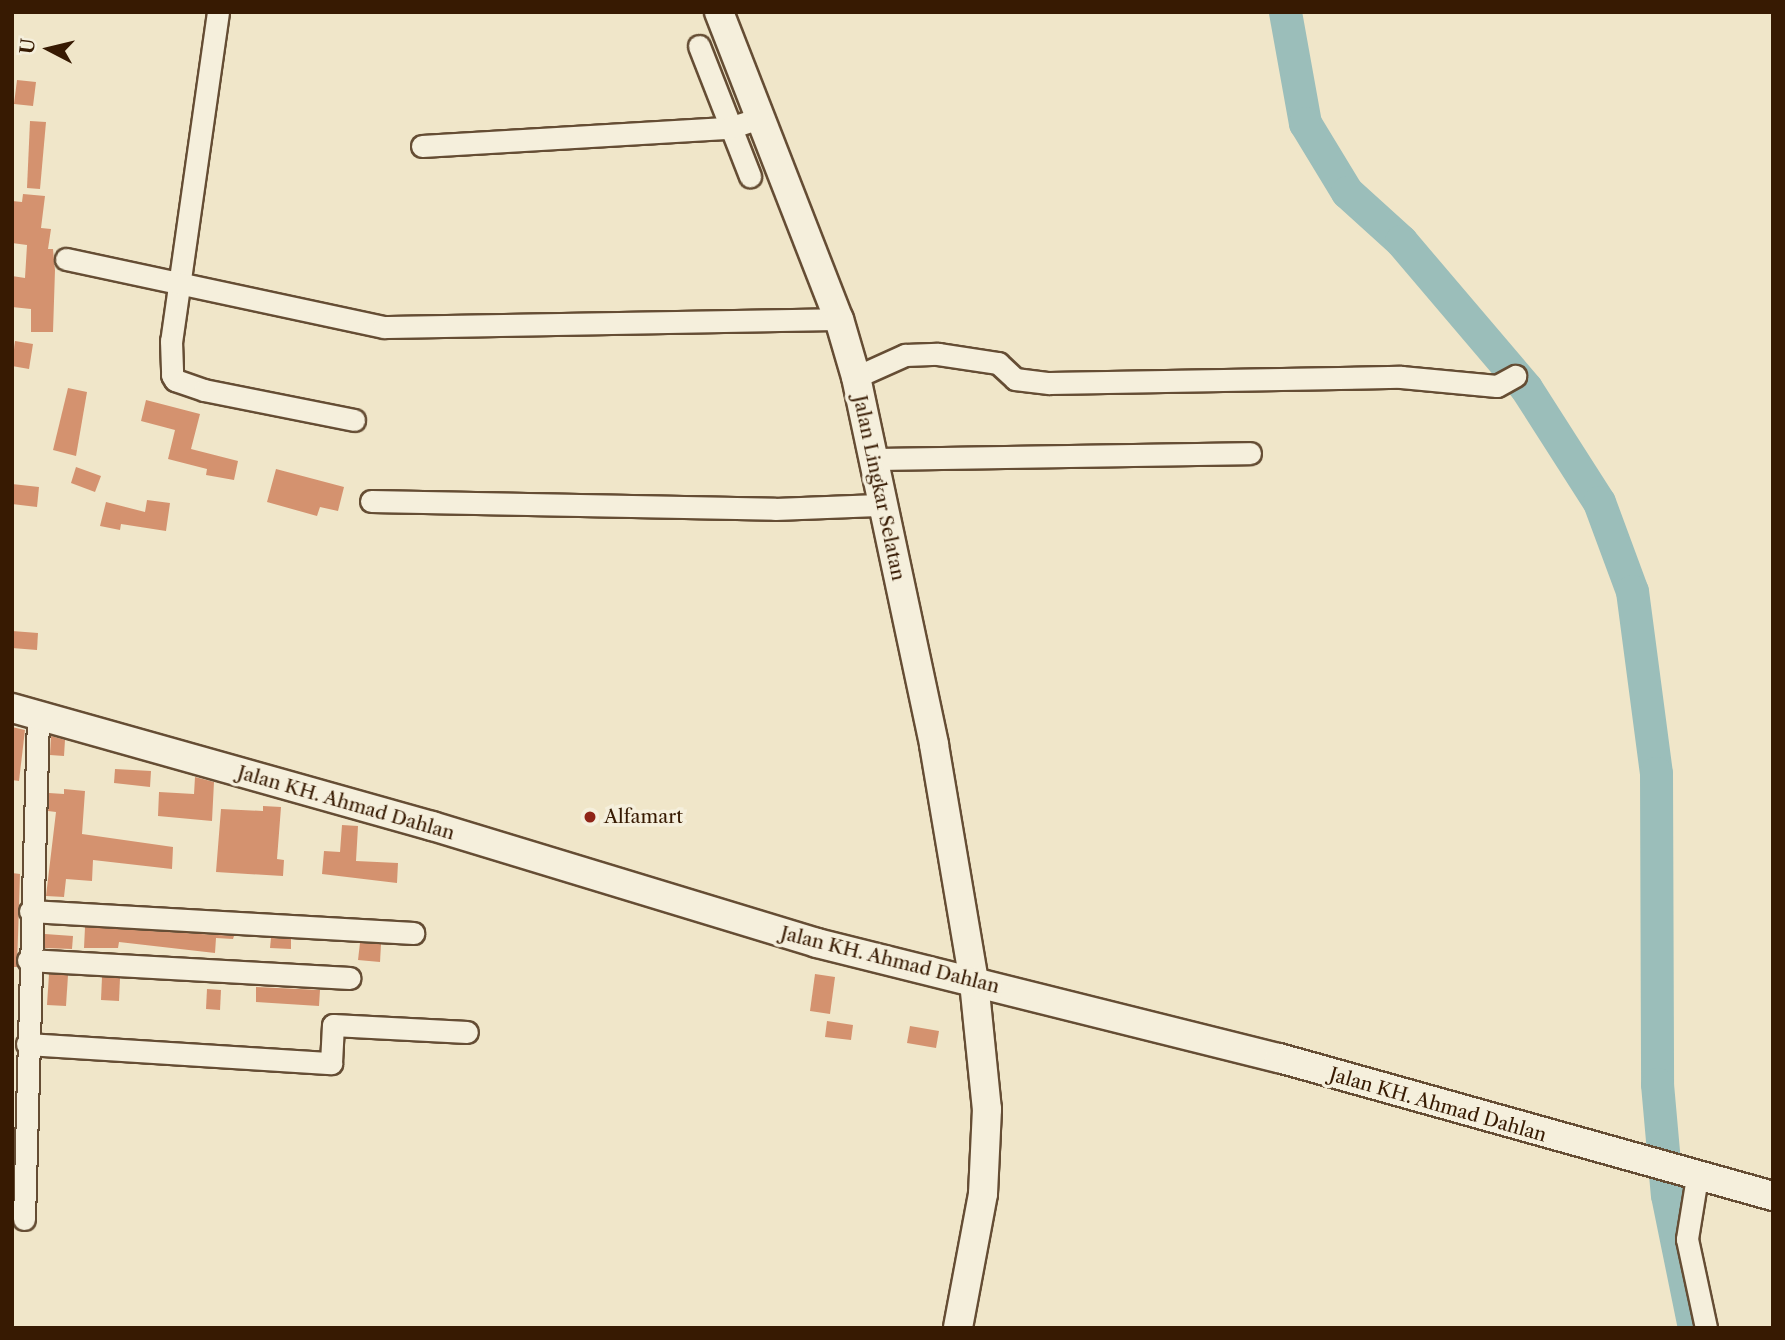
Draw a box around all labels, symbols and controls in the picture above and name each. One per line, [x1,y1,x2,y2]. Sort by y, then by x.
north arrow [14,14,84,84]
text: U [15,37,40,55]
street label: Jalan Lingkar Selatan [848,393,910,583]
street label: Jalan KH. Ahmad Dahlan [235,761,457,845]
place label: Alfamart [604,806,683,828]
marker: Alfamart [582,809,598,825]
street label: Jalan KH. Ahmad Dahlan [778,922,1002,998]
street label: Jalan KH. Ahmad Dahlan [1327,1063,1549,1147]

